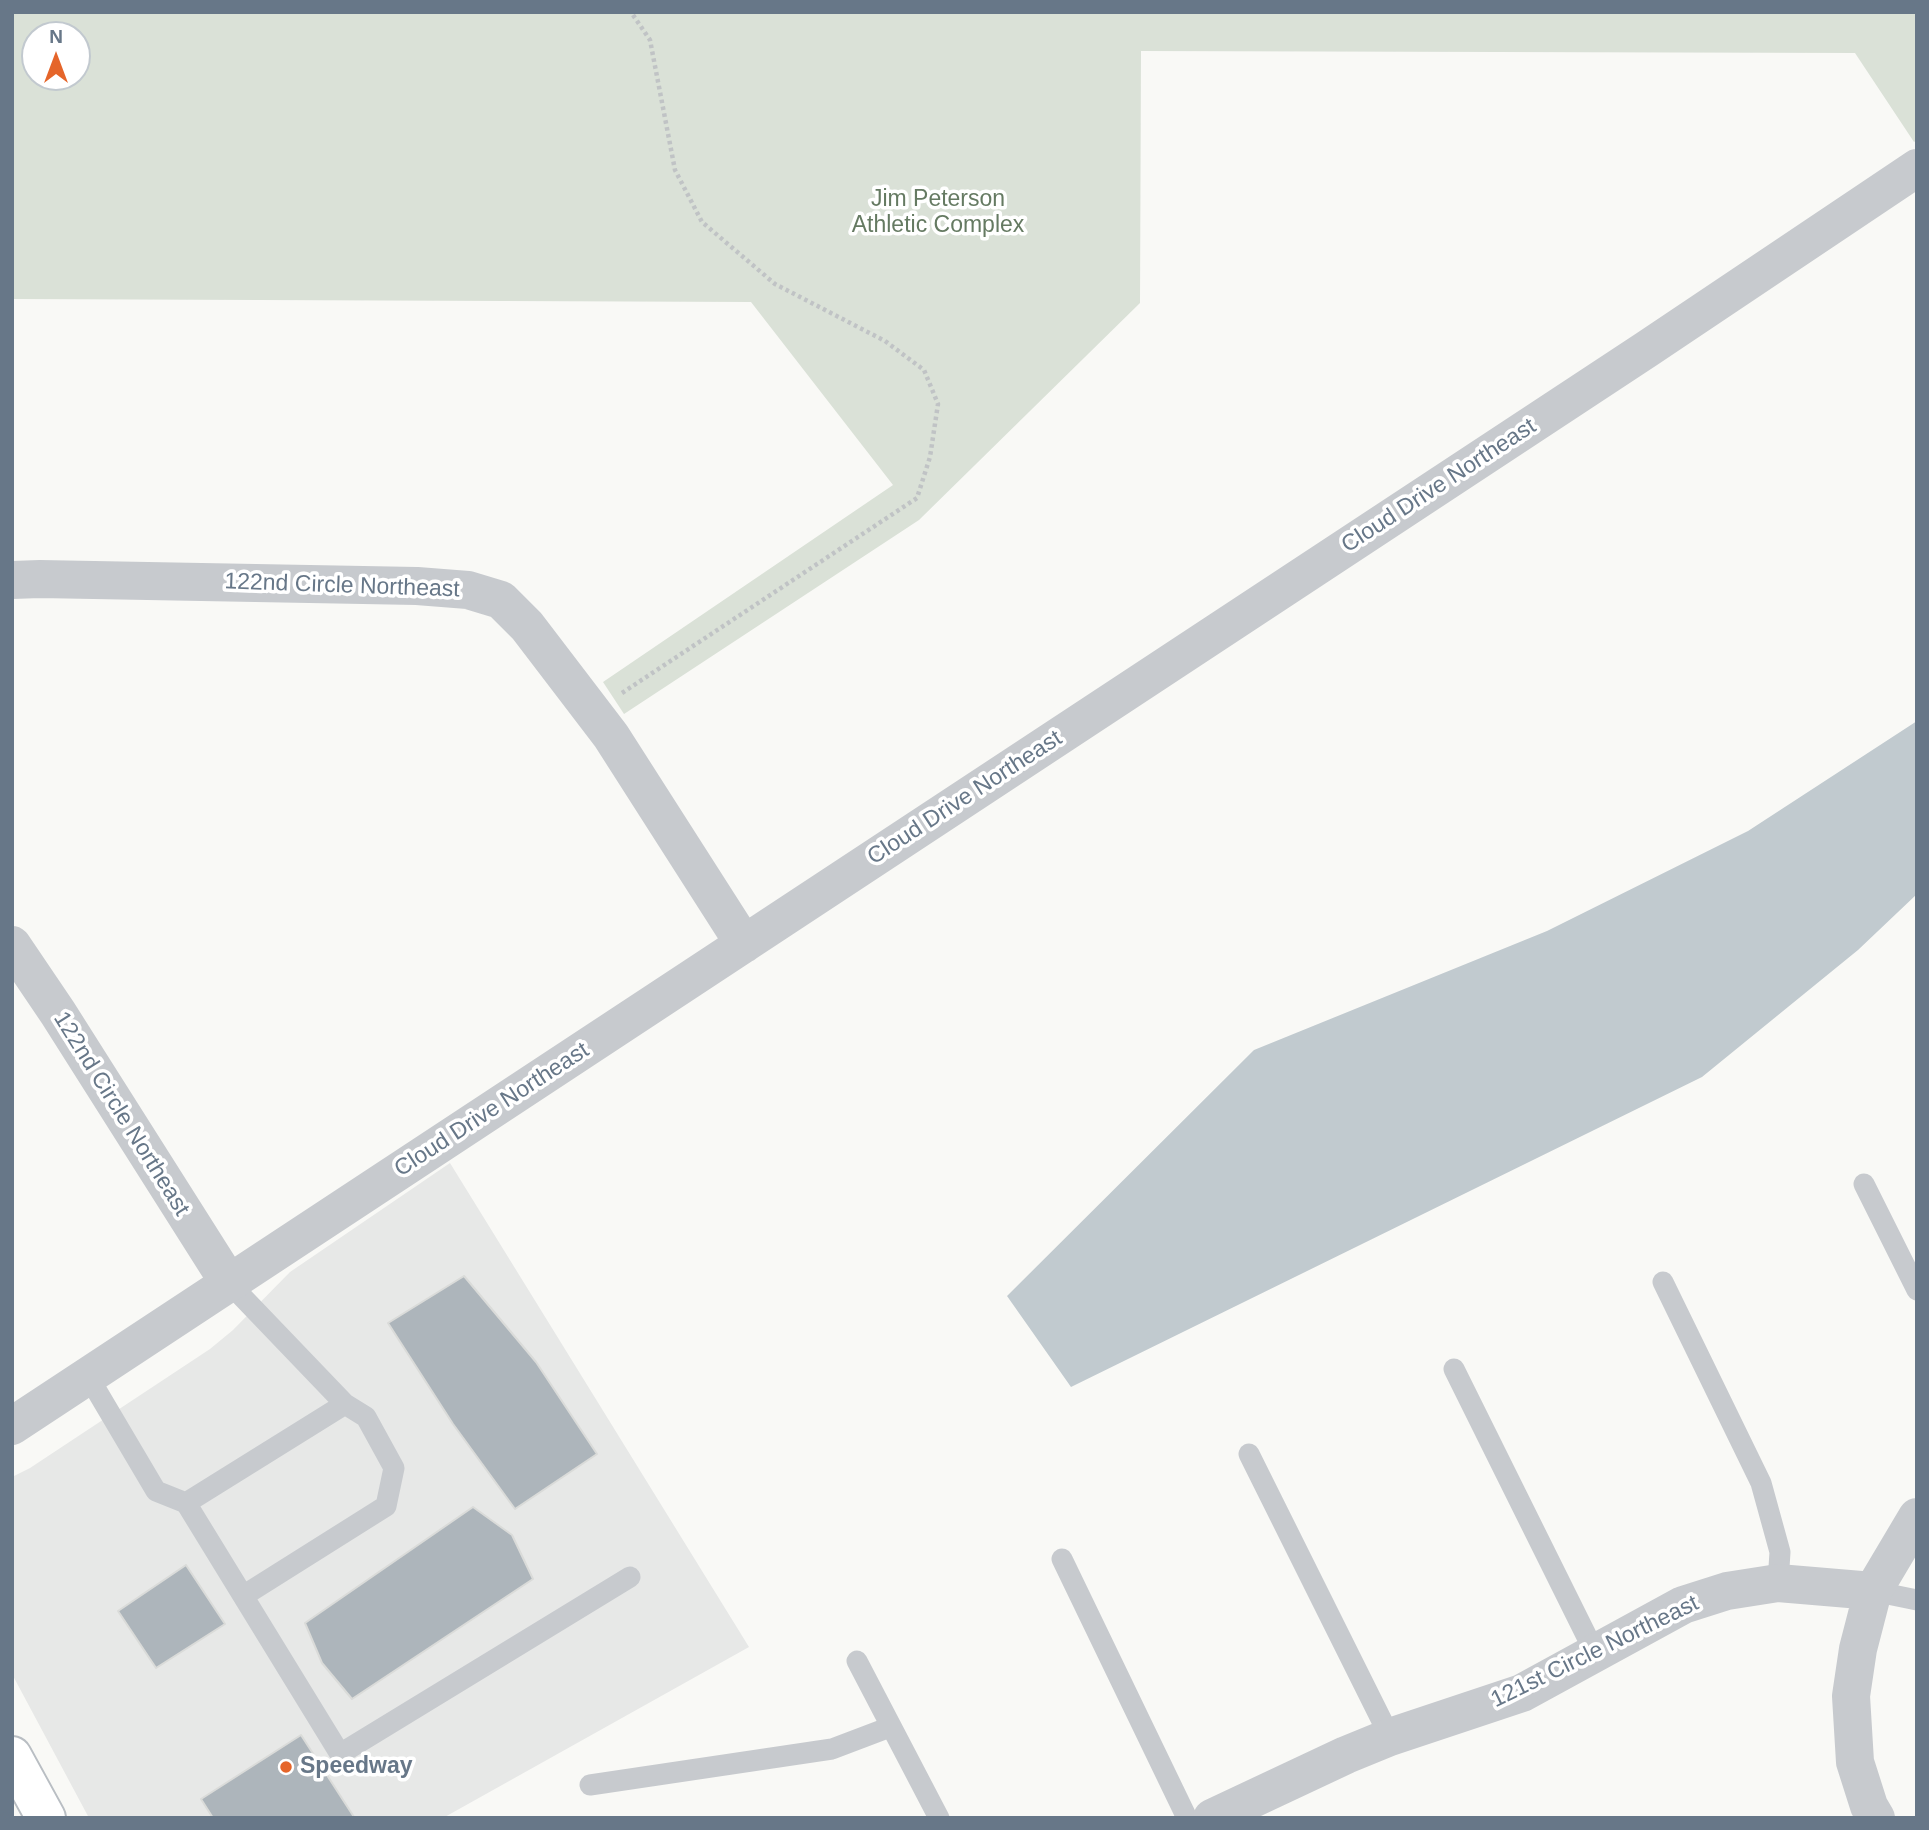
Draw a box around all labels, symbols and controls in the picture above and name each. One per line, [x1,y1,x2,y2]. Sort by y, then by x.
north arrow [21,21,91,91]
text: N [49,26,63,47]
park label: Jim Peterson Athletic Complex [852,186,1024,240]
street label: Cloud Drive Northeast [1337,413,1541,559]
street label: 122nd Circle Northeast [224,568,460,604]
street label: Cloud Drive Northeast [863,725,1067,871]
street label: 122nd Circle Northeast [47,1007,195,1221]
street label: Cloud Drive Northeast [390,1037,594,1183]
street label: 121st Circle Northeast [1487,1590,1703,1714]
place label: Speedway [300,1753,412,1781]
marker: Speedway [278,1759,294,1775]

